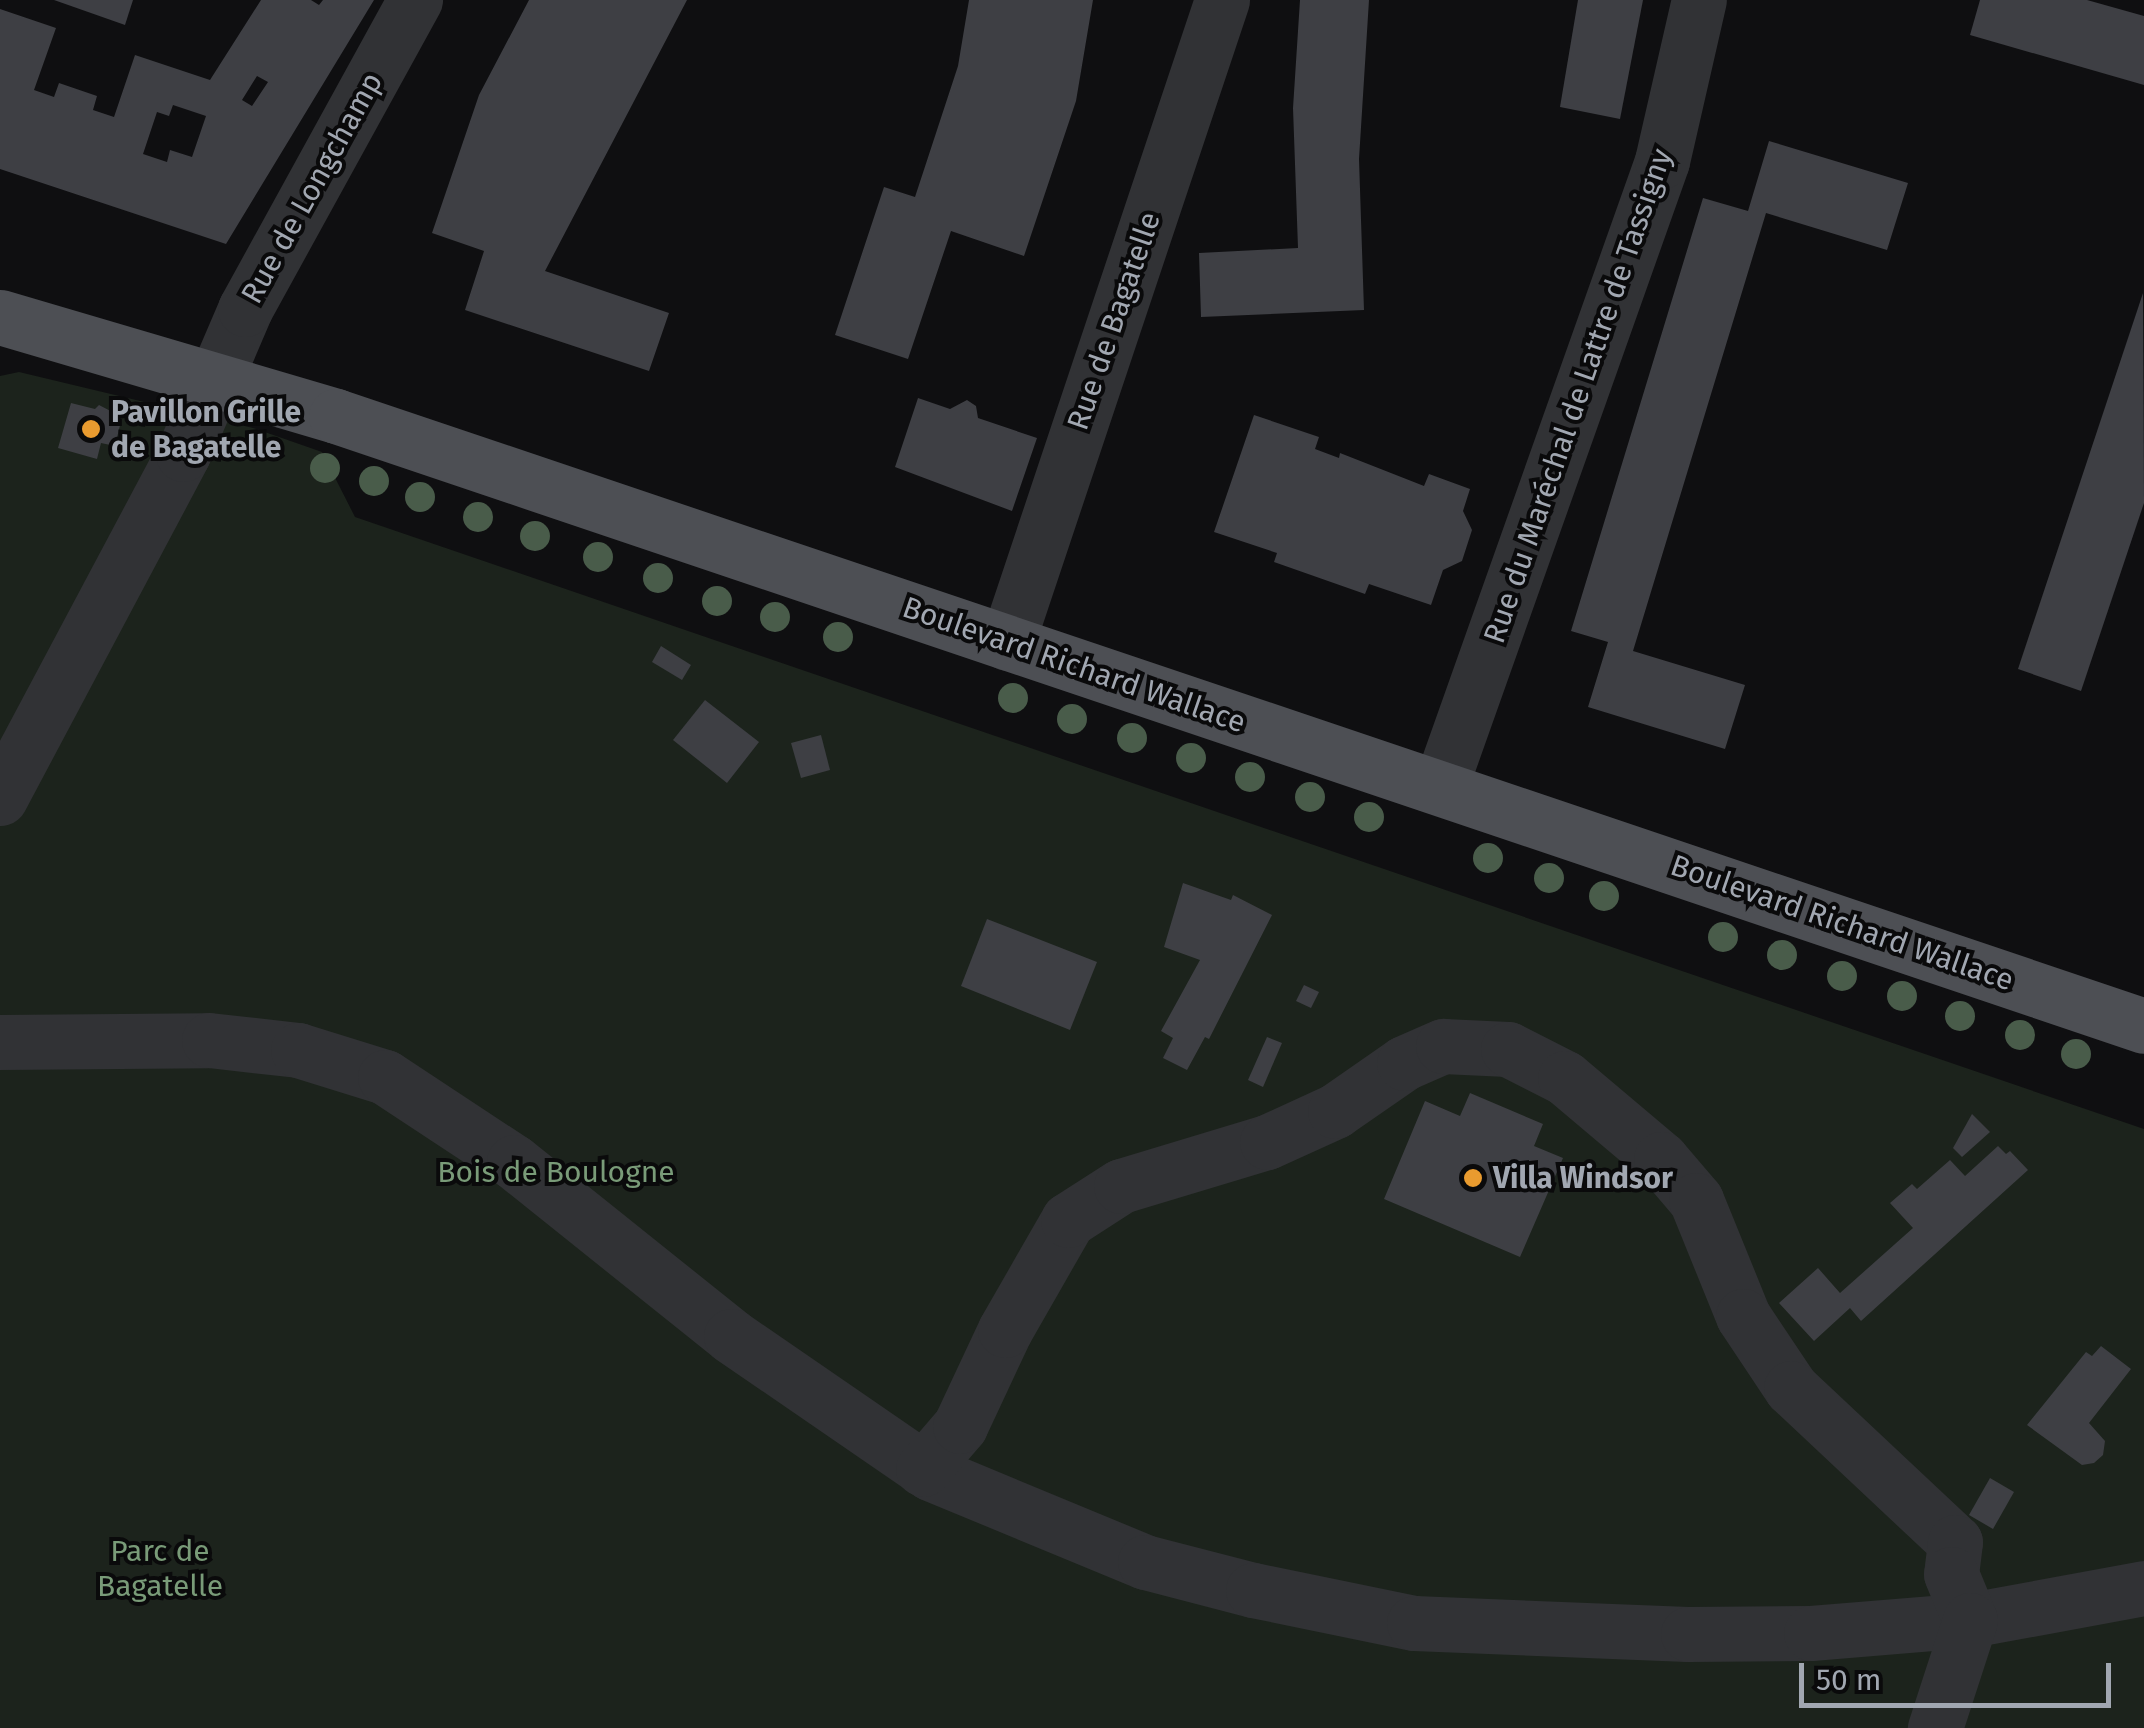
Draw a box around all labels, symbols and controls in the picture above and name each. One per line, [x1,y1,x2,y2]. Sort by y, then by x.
street label: Rue de Longchamp [234,66,390,310]
street label: Rue du Maréchal de Lattre de Tassigny [1476,144,1680,648]
street label: Rue de Bagatelle [1060,207,1168,435]
place label: Pavillon Grille de Bagatelle [111,394,301,464]
marker: Pavillon Grille de Bagatelle [80,418,102,440]
street label: Boulevard Richard Wallace [898,589,1250,741]
street label: Boulevard Richard Wallace [1666,847,2018,999]
park label: Bois de Boulogne [437,1154,675,1190]
place label: Villa Windsor [1493,1160,1673,1196]
marker: Villa Windsor [1462,1167,1484,1189]
park label: Parc de Bagatelle [97,1533,223,1604]
scale bar [1804,1643,2116,1705]
text: 50 m [1816,1662,1881,1698]

